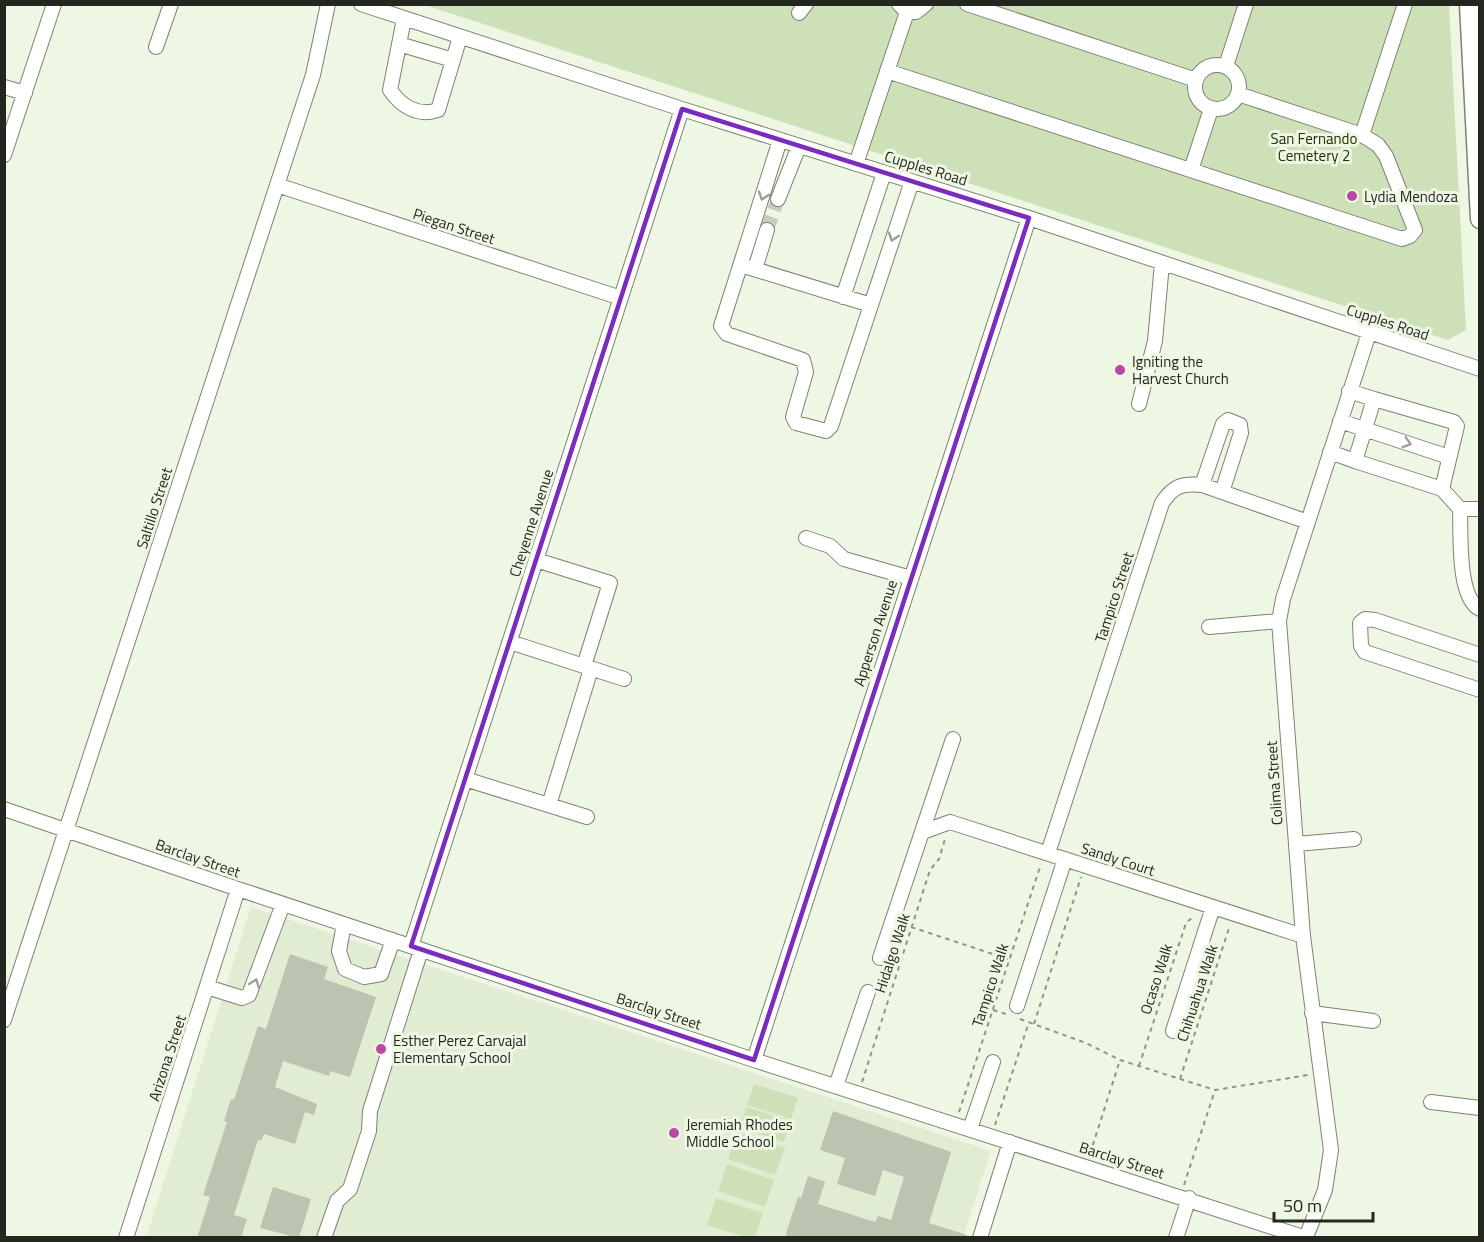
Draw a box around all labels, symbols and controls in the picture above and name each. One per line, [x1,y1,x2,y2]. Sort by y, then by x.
park label: San Fernando Cemetery 2 [1271,127,1358,167]
street label: Cupples Road [882,144,970,192]
place label: Lydia Mendoza [1364,185,1458,208]
marker: Lydia Mendoza [1345,189,1359,203]
one-way arrow [758,190,770,201]
street label: Piegan Street [410,202,499,250]
one-way arrow [888,231,901,242]
street label: Cupples Road [1344,298,1432,346]
place label: Igniting the Harvest Church [1132,350,1229,390]
marker: Igniting the Harvest Church [1113,363,1127,377]
one-way arrow [1401,436,1412,449]
street label: Saltillo Street [130,464,178,552]
street label: Cheyenne Avenue [503,466,559,580]
street label: Tampico Street [1089,548,1140,645]
street label: Apperson Avenue [847,577,903,689]
street label: Colima Street [1260,739,1288,826]
street label: Barclay Street [152,833,244,884]
street label: Sandy Court [1078,836,1159,882]
street label: Hidalgo Walk [868,910,916,996]
street label: Tampico Walk [966,940,1014,1030]
street label: Ocaso Walk [1134,941,1178,1017]
street label: Chihuahua Walk [1170,941,1224,1045]
one-way arrow [248,978,260,989]
street label: Barclay Street [613,986,705,1036]
street label: Arizona Street [142,1011,192,1104]
place label: Esther Perez Carvajal Elementary School [393,1029,527,1069]
marker: Esther Perez Carvajal Elementary School [374,1042,388,1056]
place label: Jeremiah Rhodes Middle School [686,1113,793,1153]
marker: Jeremiah Rhodes Middle School [667,1126,681,1140]
street label: Barclay Street [1076,1135,1168,1185]
scale bar [1274,1185,1373,1223]
text: 50 m [1283,1192,1322,1219]

